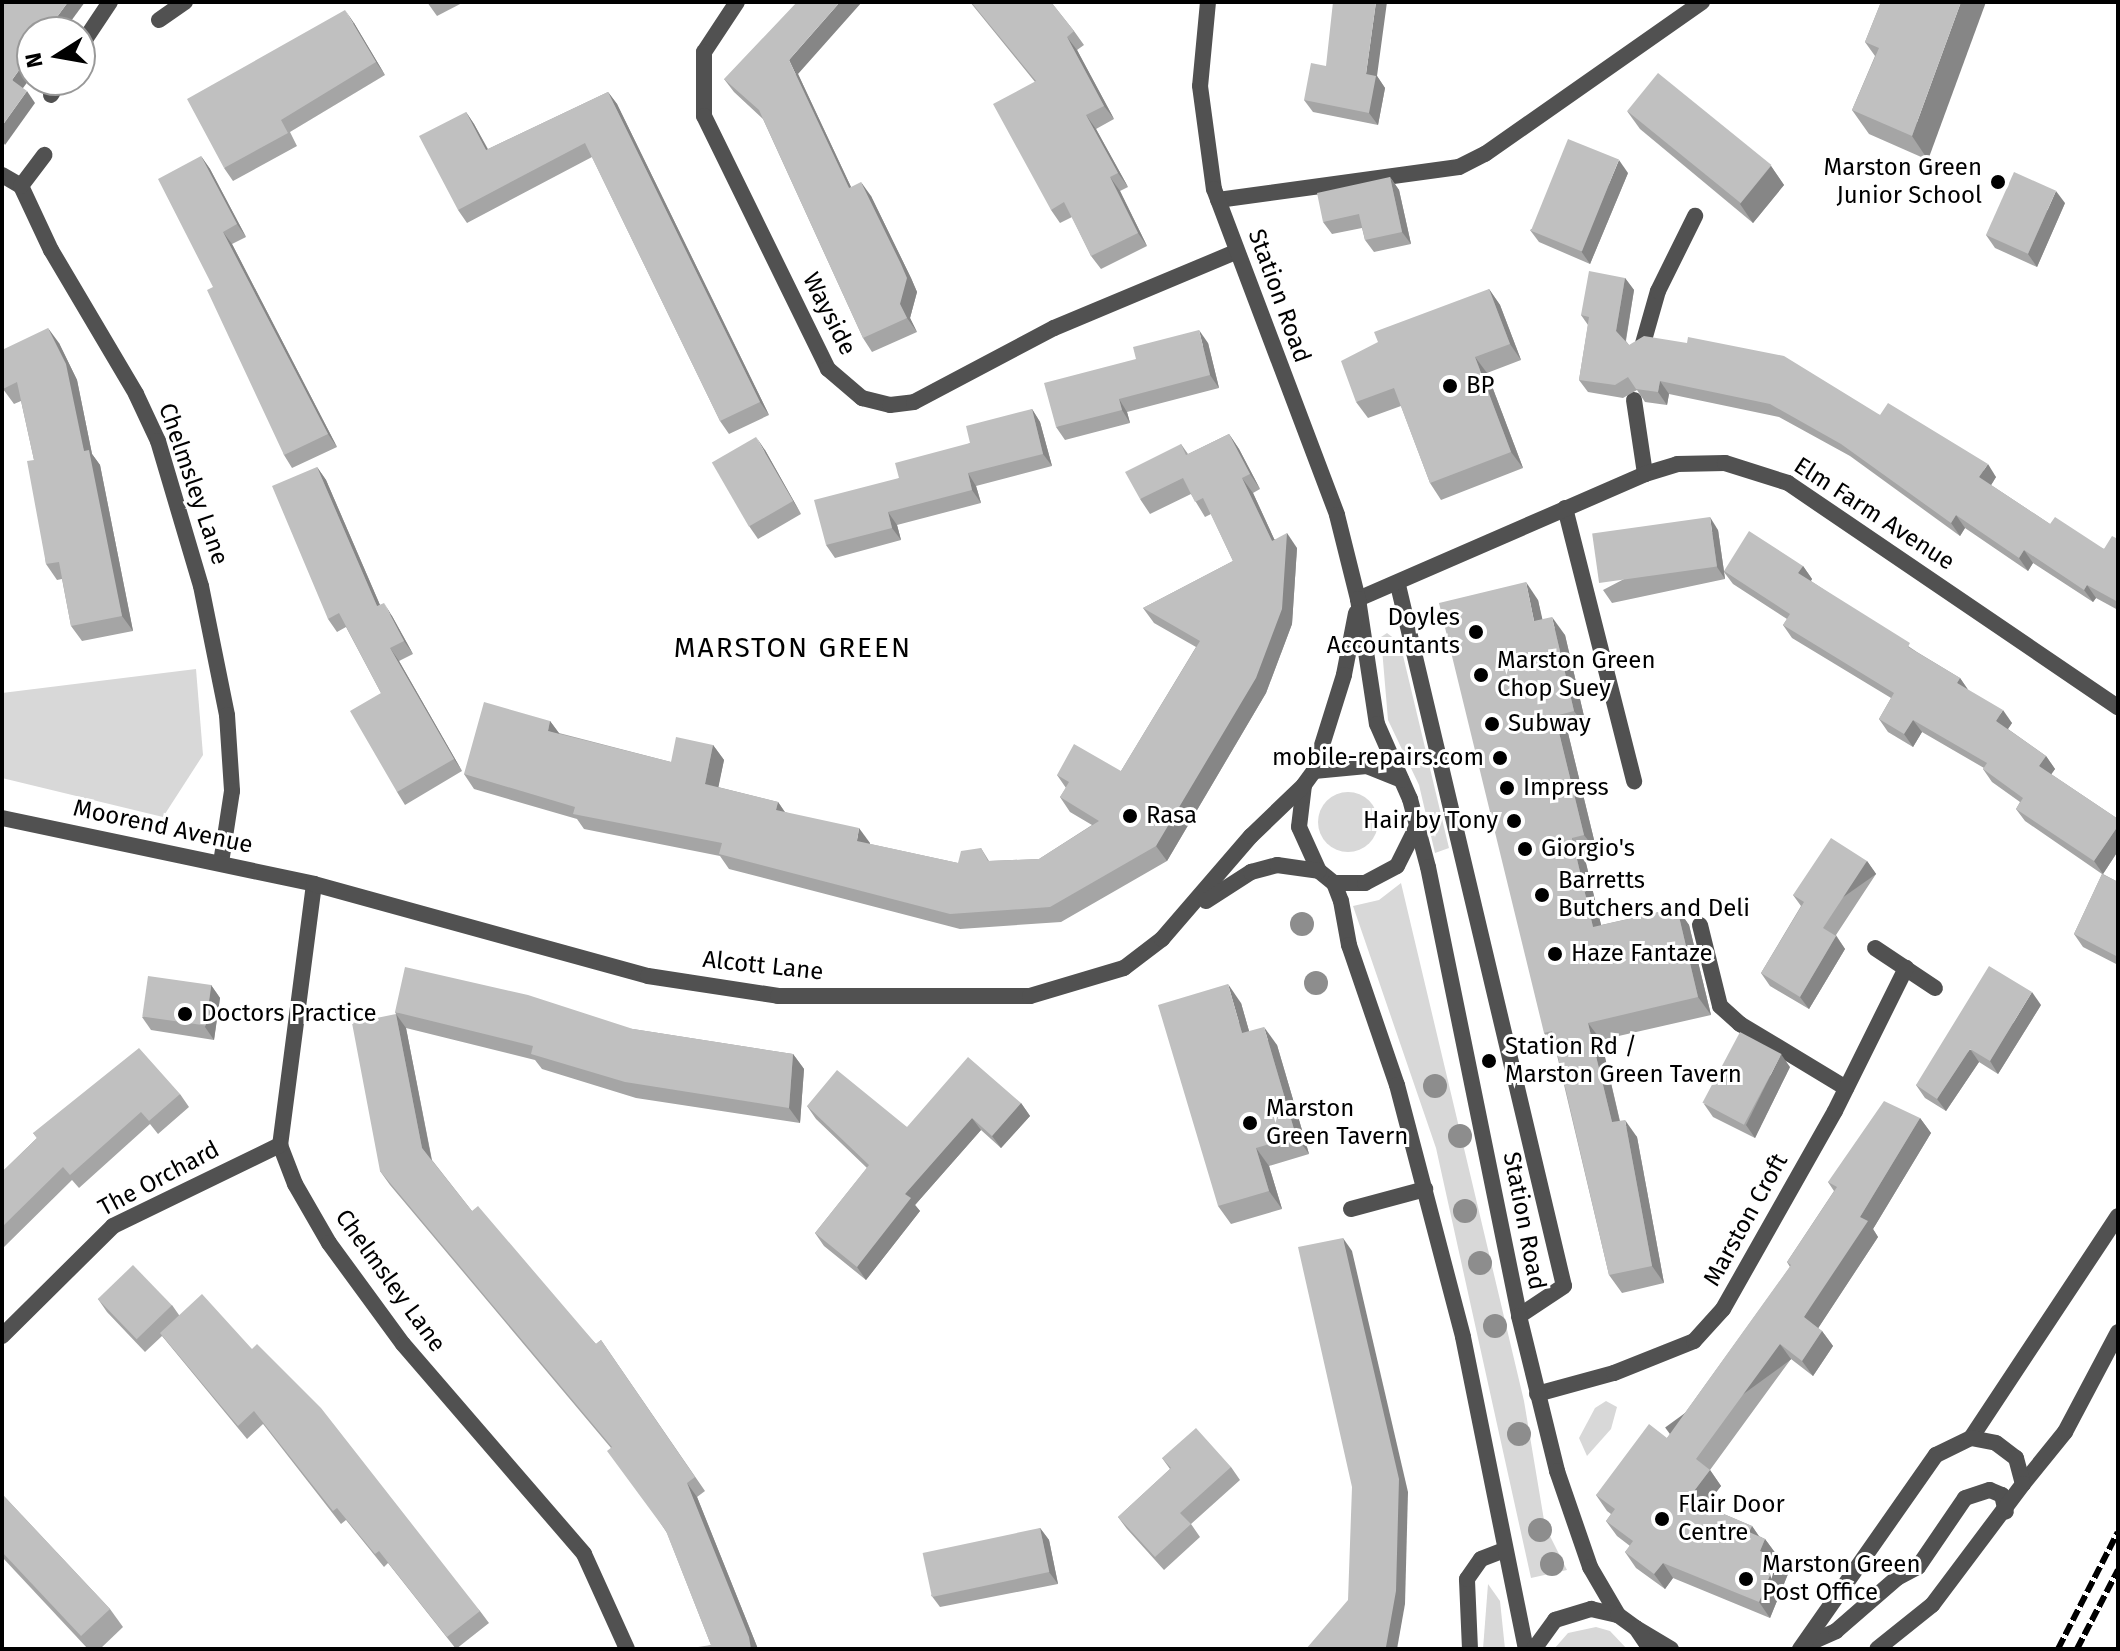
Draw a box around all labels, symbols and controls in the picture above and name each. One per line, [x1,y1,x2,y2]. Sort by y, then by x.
north arrow [16,16,96,96]
text: N [19,51,49,70]
place label: Marston Green Junior School [1824,154,1982,210]
marker: Marston Green Junior School [1989,173,2007,191]
street label: Station Road [1242,225,1316,367]
street label: Wayside [796,268,862,360]
place label: BP [1466,372,1495,400]
marker: BP [1441,377,1459,395]
street label: Chelmsley Lane [152,399,234,569]
street label: Elm Farm Avenue [1788,451,1960,577]
place label: Doyles Accountants [1327,604,1460,660]
marker: Doyles Accountants [1467,623,1485,641]
district label: MARSTON GREEN [674,631,912,665]
place label: Marston Green Chop Suey [1497,647,1655,703]
marker: Marston Green Chop Suey [1472,666,1490,684]
place label: Subway [1508,710,1591,738]
marker: Subway [1483,715,1501,733]
place label: mobile-repairs.com [1272,744,1484,772]
marker: mobile-repairs.com [1491,749,1509,767]
place label: Impress [1523,774,1609,802]
marker: Impress [1498,779,1516,797]
street label: Moorend Avenue [71,794,255,860]
place label: Rasa [1146,802,1197,830]
marker: Rasa [1121,807,1139,825]
place label: Hair by Tony [1363,807,1498,835]
marker: Hair by Tony [1505,812,1523,830]
place label: Giorgio's [1541,835,1635,863]
marker: Giorgio's [1516,840,1534,858]
place label: Barretts Butchers and Deli [1558,867,1750,923]
marker: Barretts Butchers and Deli [1533,886,1551,904]
place label: Haze Fantaze [1571,940,1713,968]
street label: Alcott Lane [701,945,825,987]
marker: Haze Fantaze [1546,945,1564,963]
place label: Doctors Practice [201,1000,377,1028]
marker: Doctors Practice [176,1005,194,1023]
place label: Station Rd / Marston Green Tavern [1505,1033,1742,1089]
marker: Station Rd / Marston Green Tavern [1480,1052,1498,1070]
place label: Marston Green Tavern [1266,1095,1408,1151]
marker: Marston Green Tavern [1241,1114,1259,1132]
street label: The Orchard [94,1135,224,1223]
street label: Marston Croft [1698,1149,1794,1291]
street label: Station Road [1497,1150,1551,1292]
street label: Chelmsley Lane [329,1204,451,1358]
place label: Flair Door Centre [1678,1491,1785,1547]
marker: Flair Door Centre [1653,1510,1671,1528]
place label: Marston Green Post Office [1762,1551,1920,1607]
marker: Marston Green Post Office [1737,1570,1755,1588]

